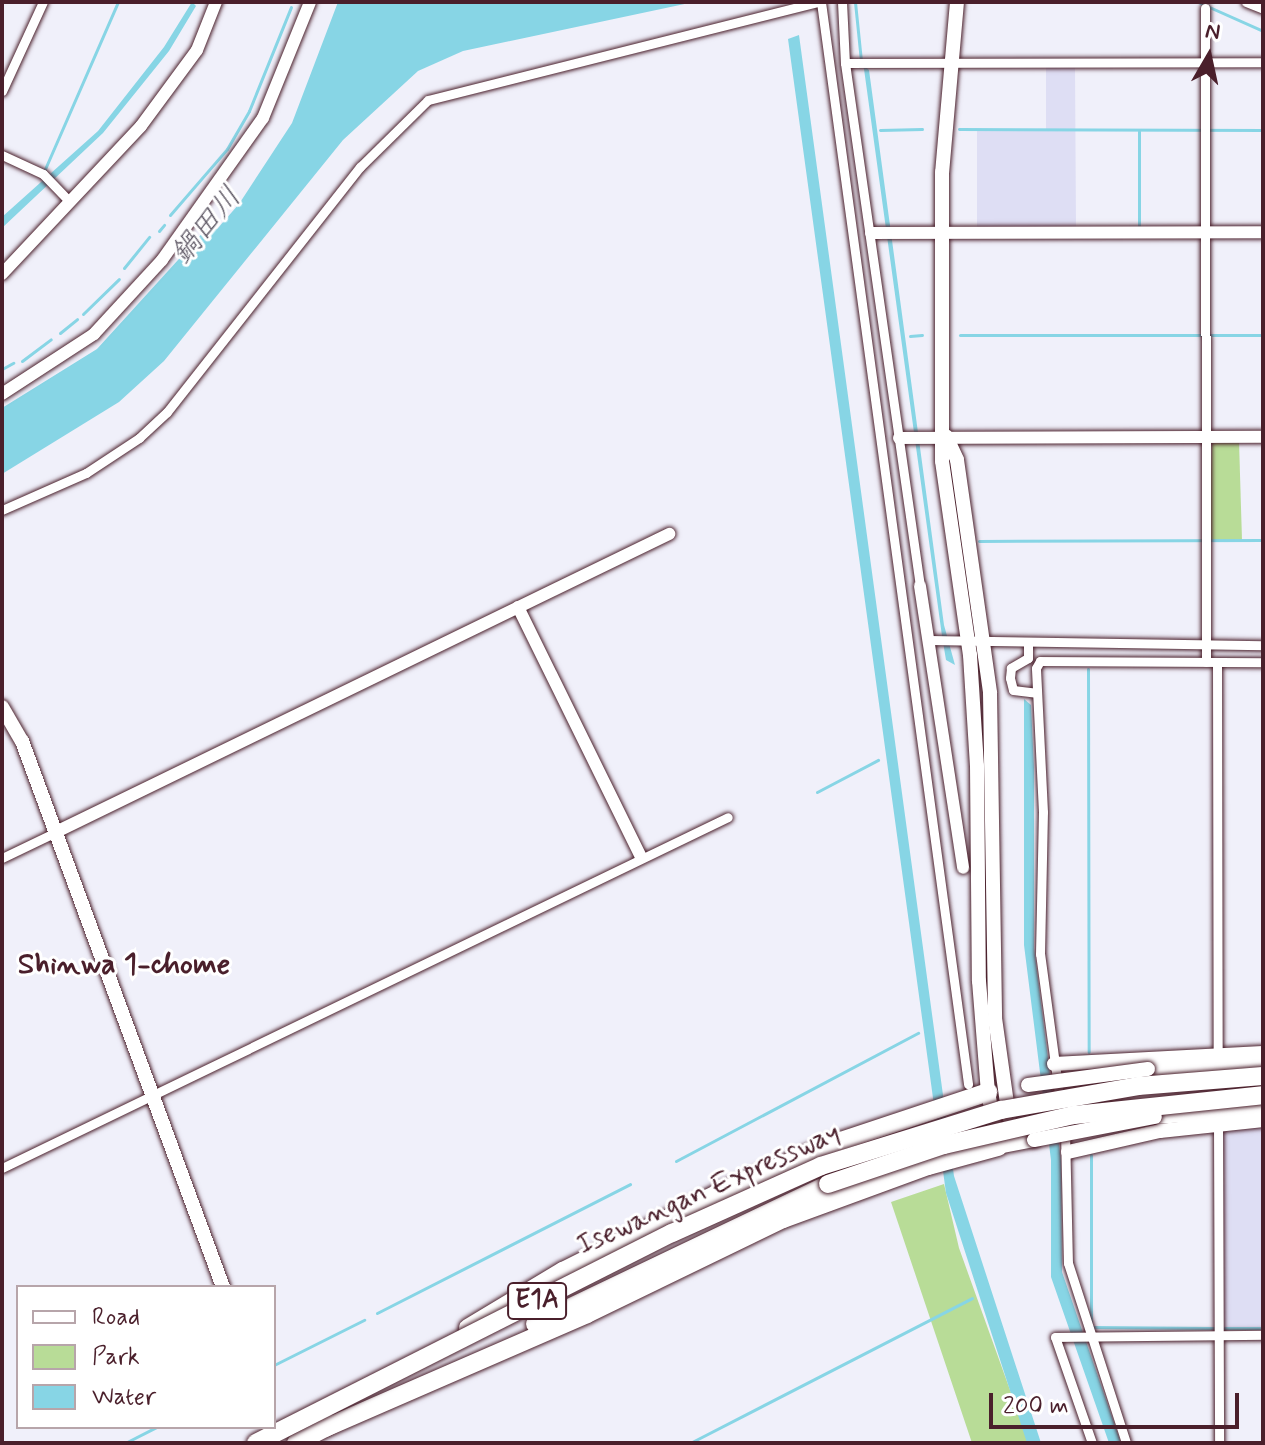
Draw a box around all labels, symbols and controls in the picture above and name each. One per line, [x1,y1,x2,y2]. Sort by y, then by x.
north arrow [1169,16,1249,96]
text: N [1203,17,1222,47]
water label: 鍋田川 [164,180,250,272]
district label: Shinwa 1-chome [18,947,230,983]
street label: Isewangan Expressway [568,1115,850,1265]
road number: E1A [507,1279,567,1323]
legend [16,1285,276,1429]
text: Road [92,1302,140,1333]
text: Park [92,1342,140,1373]
scale bar [993,1377,1243,1427]
text: Water [92,1382,156,1413]
text: 200 m [1003,1391,1069,1422]

